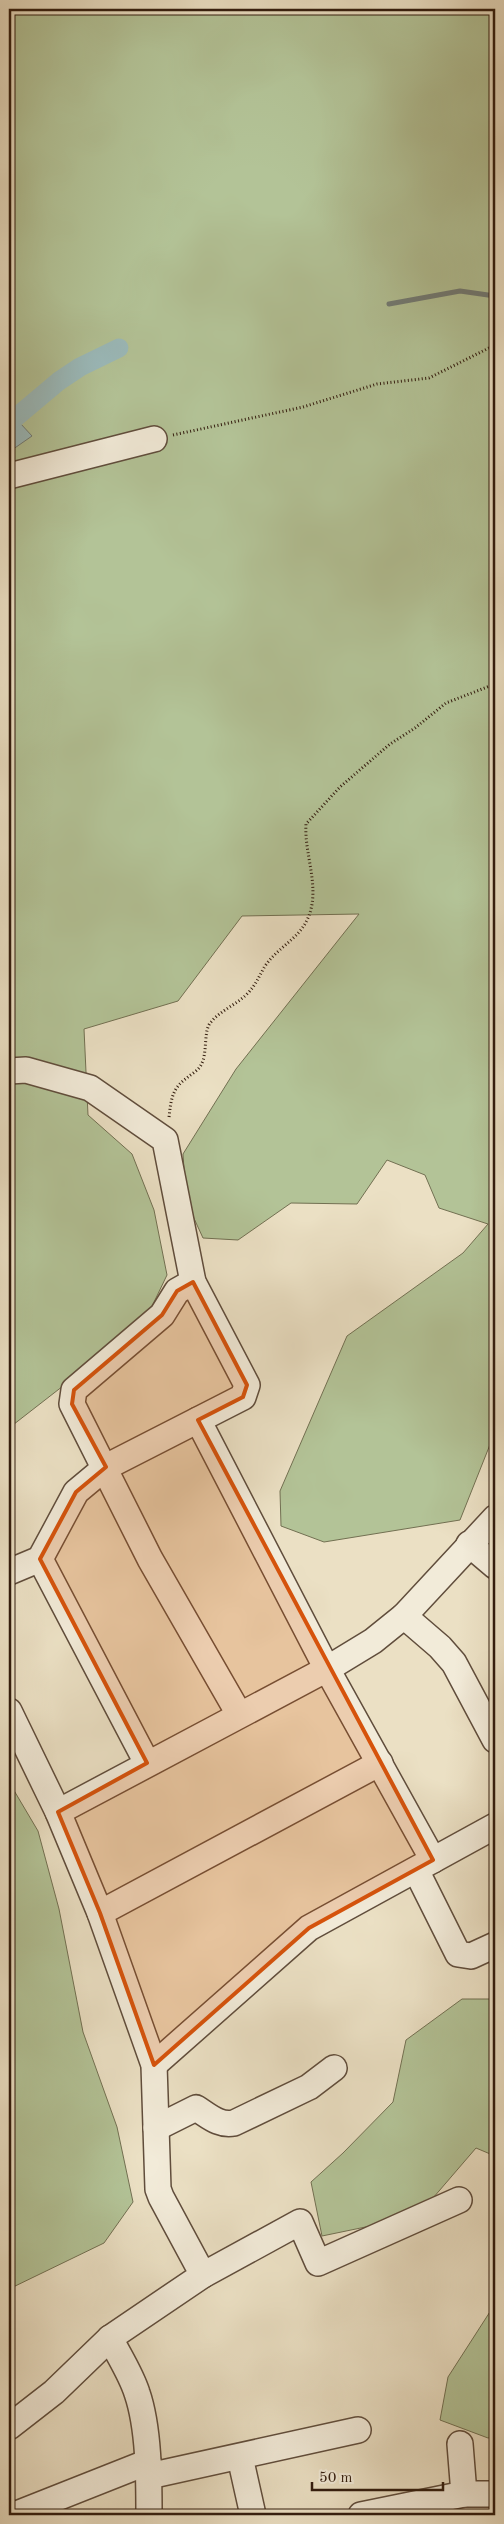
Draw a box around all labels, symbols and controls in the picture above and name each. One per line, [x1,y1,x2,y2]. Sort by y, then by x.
scale bar [312,2459,443,2491]
text: 50 m [319,2471,353,2486]

